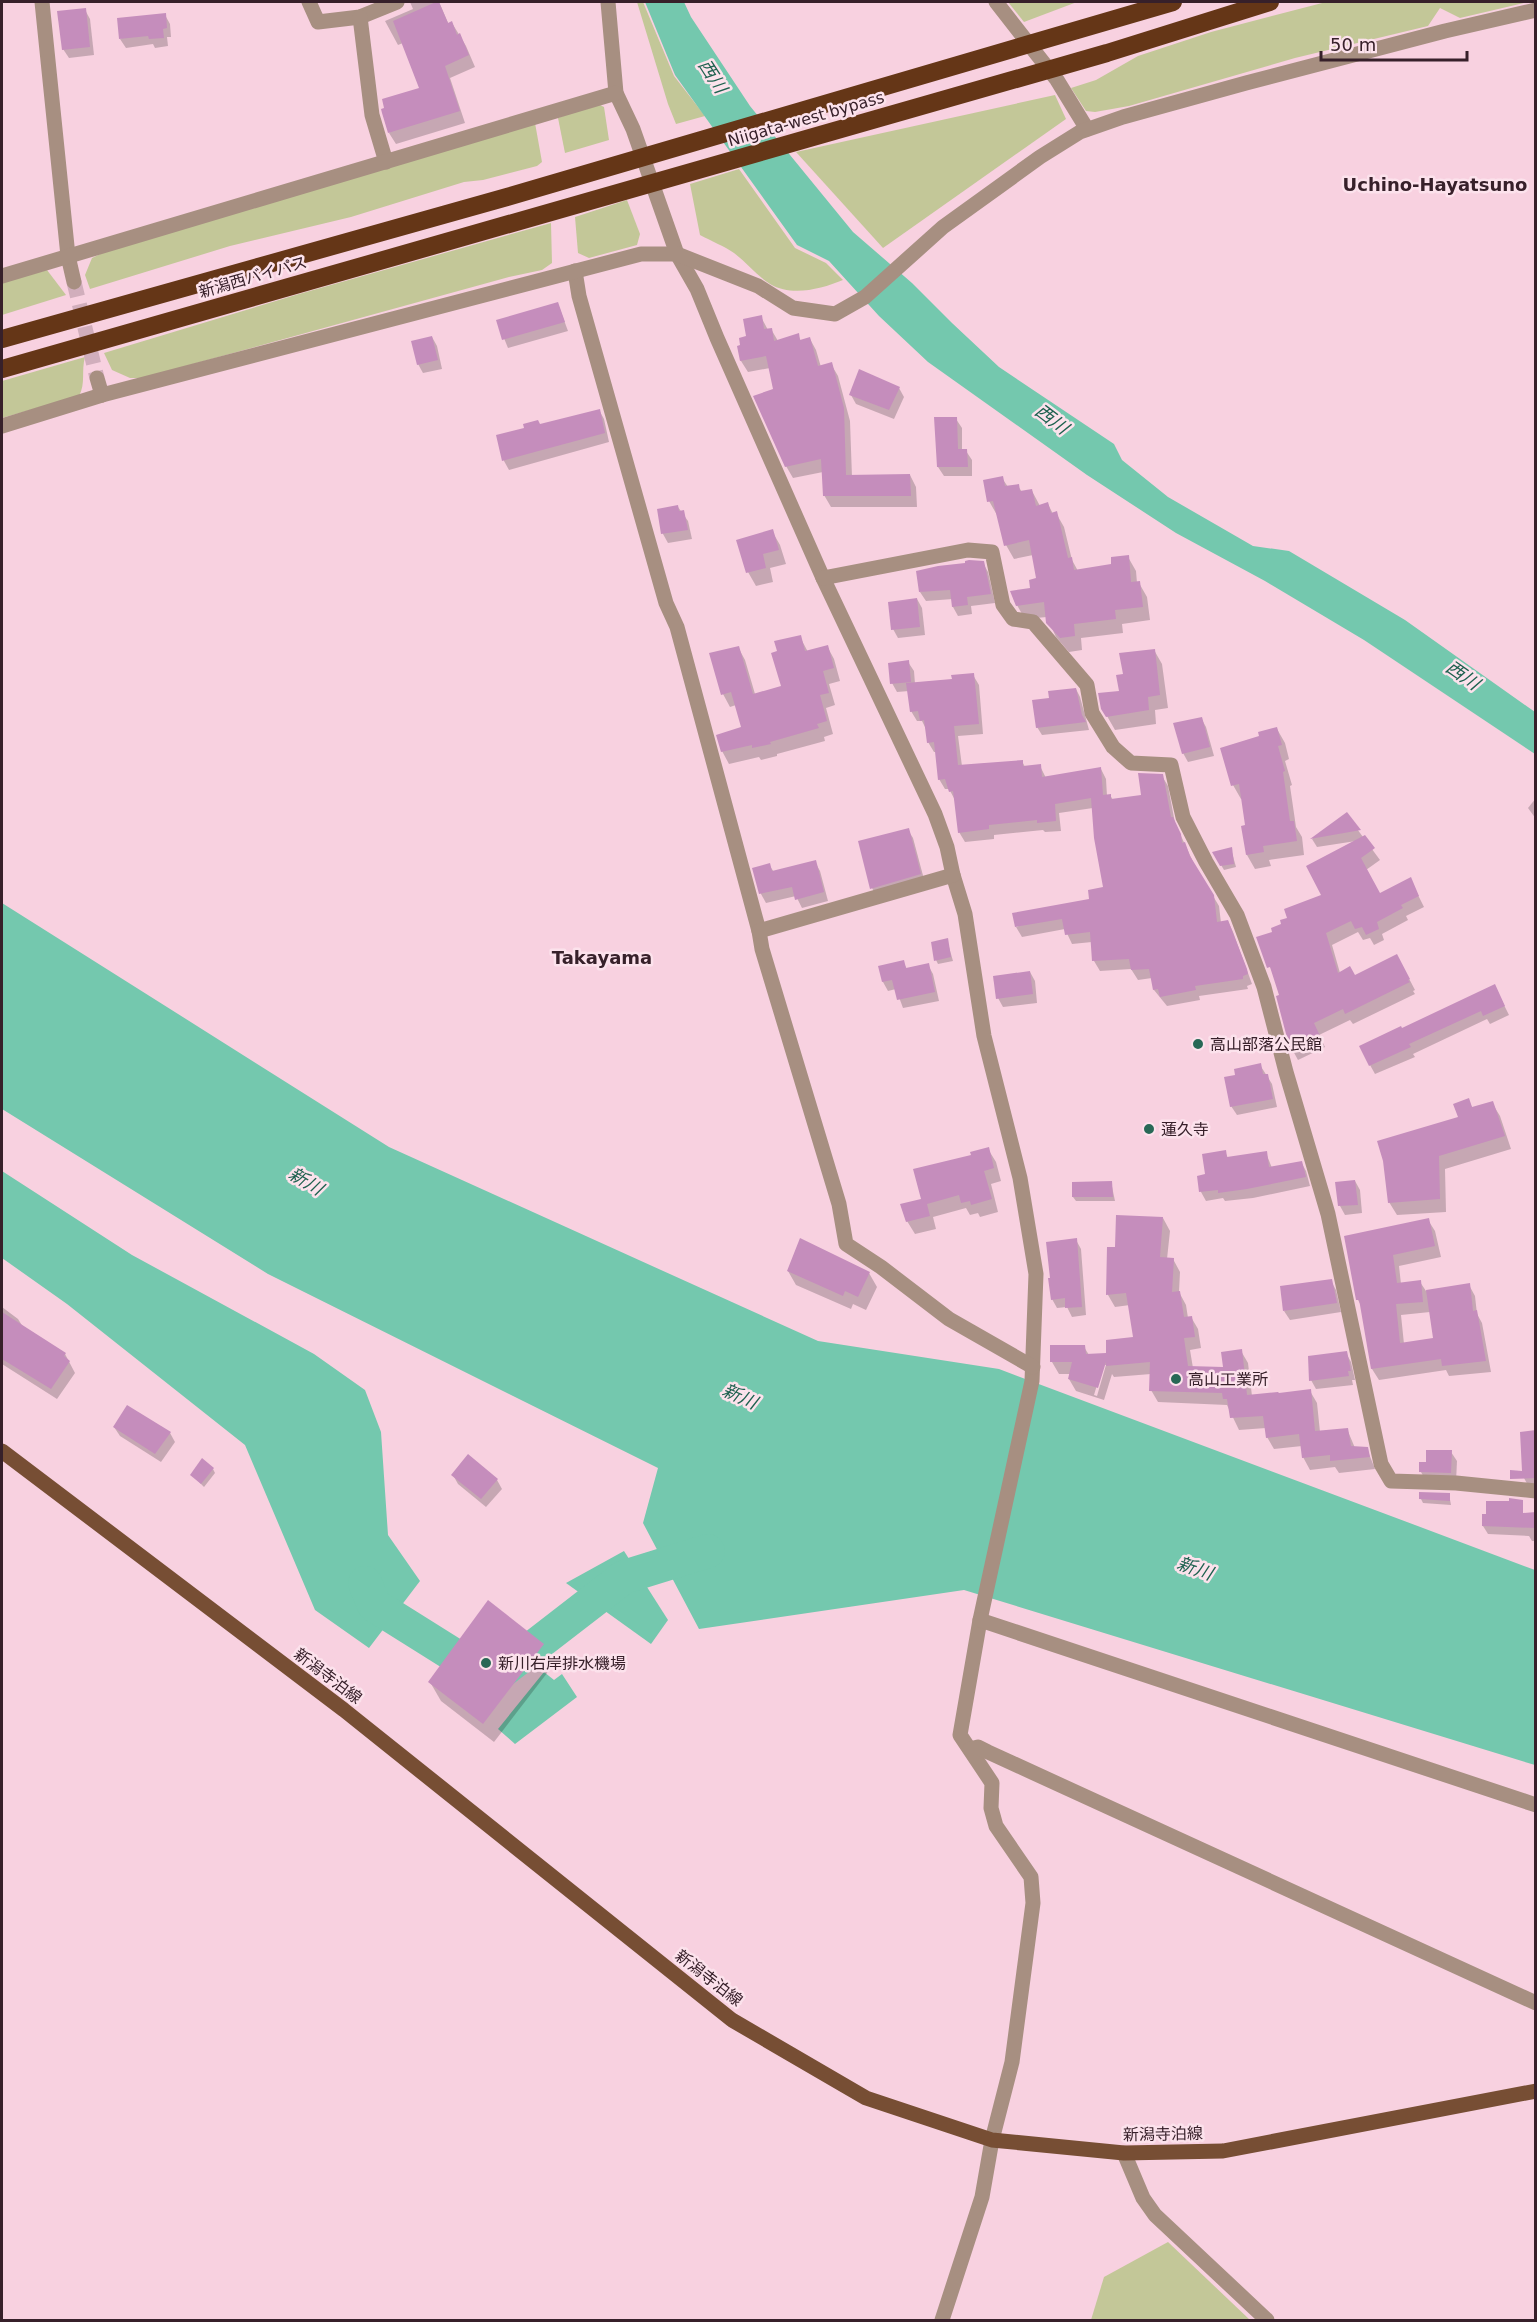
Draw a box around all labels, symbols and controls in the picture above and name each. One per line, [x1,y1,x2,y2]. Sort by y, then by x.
scale bar [1321,24,1466,62]
text: 50 m [1330,34,1376,55]
water label: 西川 [694,55,733,98]
street label: Niigata-west bypass [726,88,886,150]
district label: Uchino-Hayatsuno [1343,174,1527,195]
street label: 新潟西バイパス [197,252,309,302]
water label: 西川 [1031,400,1074,439]
water label: 西川 [1442,656,1485,695]
district label: Takayama [552,947,652,968]
place label: 高山部落公民館 [1210,1035,1322,1054]
marker: 高山部落公民館 [1191,1037,1205,1051]
place label: 蓮久寺 [1161,1120,1209,1139]
marker: 蓮久寺 [1142,1122,1156,1136]
water label: 新川 [285,1163,329,1200]
place label: 高山工業所 [1188,1370,1268,1389]
marker: 高山工業所 [1169,1372,1183,1386]
water label: 新川 [719,1379,763,1414]
water label: 新川 [1175,1552,1217,1584]
street label: 新潟寺泊線 [290,1644,366,1708]
place label: 新川右岸排水機場 [498,1654,626,1673]
marker: 新川右岸排水機場 [479,1656,493,1670]
street label: 新潟寺泊線 [672,1946,746,2010]
street label: 新潟寺泊線 [1123,2124,1203,2144]

